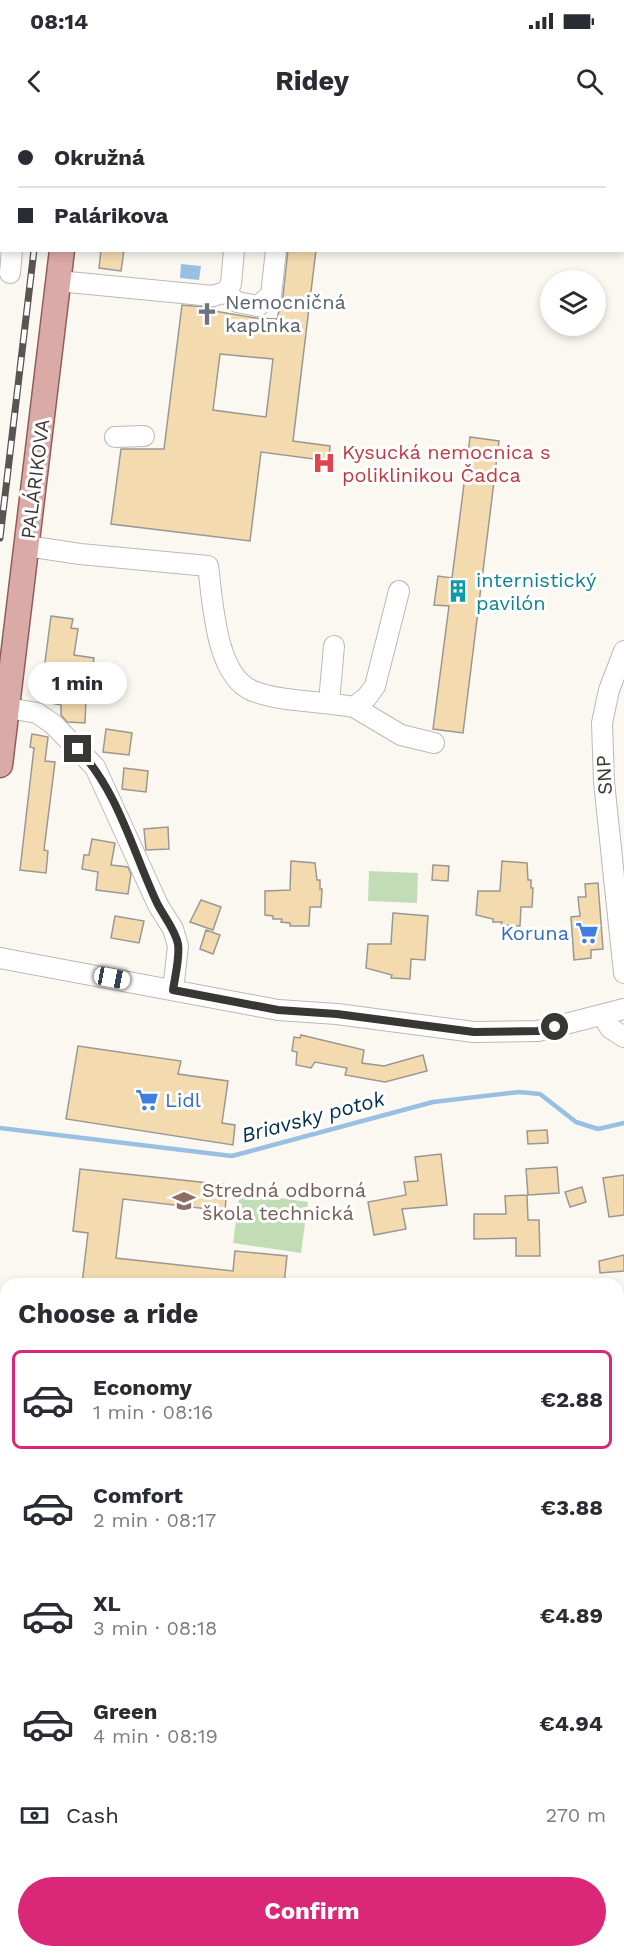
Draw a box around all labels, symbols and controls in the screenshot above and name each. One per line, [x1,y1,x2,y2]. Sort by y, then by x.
text: 08:14 [30,9,88,34]
icon: back [18,65,51,98]
text: Ridey [275,65,349,97]
icon: search [573,65,606,98]
text: Okružná [54,145,145,170]
text: Palárikova [54,203,168,228]
map controls [540,270,606,336]
button: layers [540,270,606,336]
place label: Nemocničná kaplnka [225,290,346,337]
church icon: Nemocničná kaplnka [194,301,220,327]
street label: PALÁRIKOVA [16,418,54,540]
place label: Kysucká nemocnica s poliklinikou Čadca [342,440,550,487]
hospital icon: Kysucká nemocnica s poliklinikou Čadca [311,450,337,476]
place label: internistický pavilón [476,568,597,615]
building icon: internistický pavilón [445,578,471,604]
callout: 1 min [28,662,128,704]
text: 1 min [52,671,103,695]
route end [64,735,91,762]
street label: SNP [591,755,617,795]
supermarket icon: Koruna [574,920,600,946]
place label: Koruna [501,921,569,945]
car [93,966,131,990]
route start [541,1013,568,1040]
water label: Briavsky potok [239,1085,388,1148]
supermarket icon: Lidl [134,1087,160,1113]
place label: Lidl [165,1088,201,1112]
place label: Stredná odborná škola technická [202,1178,366,1225]
school or university icon: Stredná odborná škola technická [171,1188,197,1214]
text: Choose a ride [18,1298,198,1330]
icon: car [21,1373,75,1427]
text: Economy [93,1375,192,1400]
text: €2.88 [540,1387,603,1412]
text: 1 min · 08:16 [93,1400,213,1424]
icon: car [21,1481,75,1535]
text: Comfort [93,1483,183,1508]
text: €3.88 [541,1495,603,1520]
text: 2 min · 08:17 [93,1508,216,1532]
icon: car [21,1589,75,1643]
text: XL [93,1591,121,1616]
text: €4.89 [540,1603,603,1628]
text: 3 min · 08:18 [93,1616,217,1640]
icon: car [21,1697,75,1751]
text: Green [93,1699,157,1724]
text: €4.94 [539,1711,603,1736]
text: 4 min · 08:19 [93,1724,218,1748]
icon: cash [18,1799,51,1832]
text: Cash [66,1803,119,1828]
text: 270 m [546,1803,606,1827]
button: Confirm [18,1877,606,1946]

